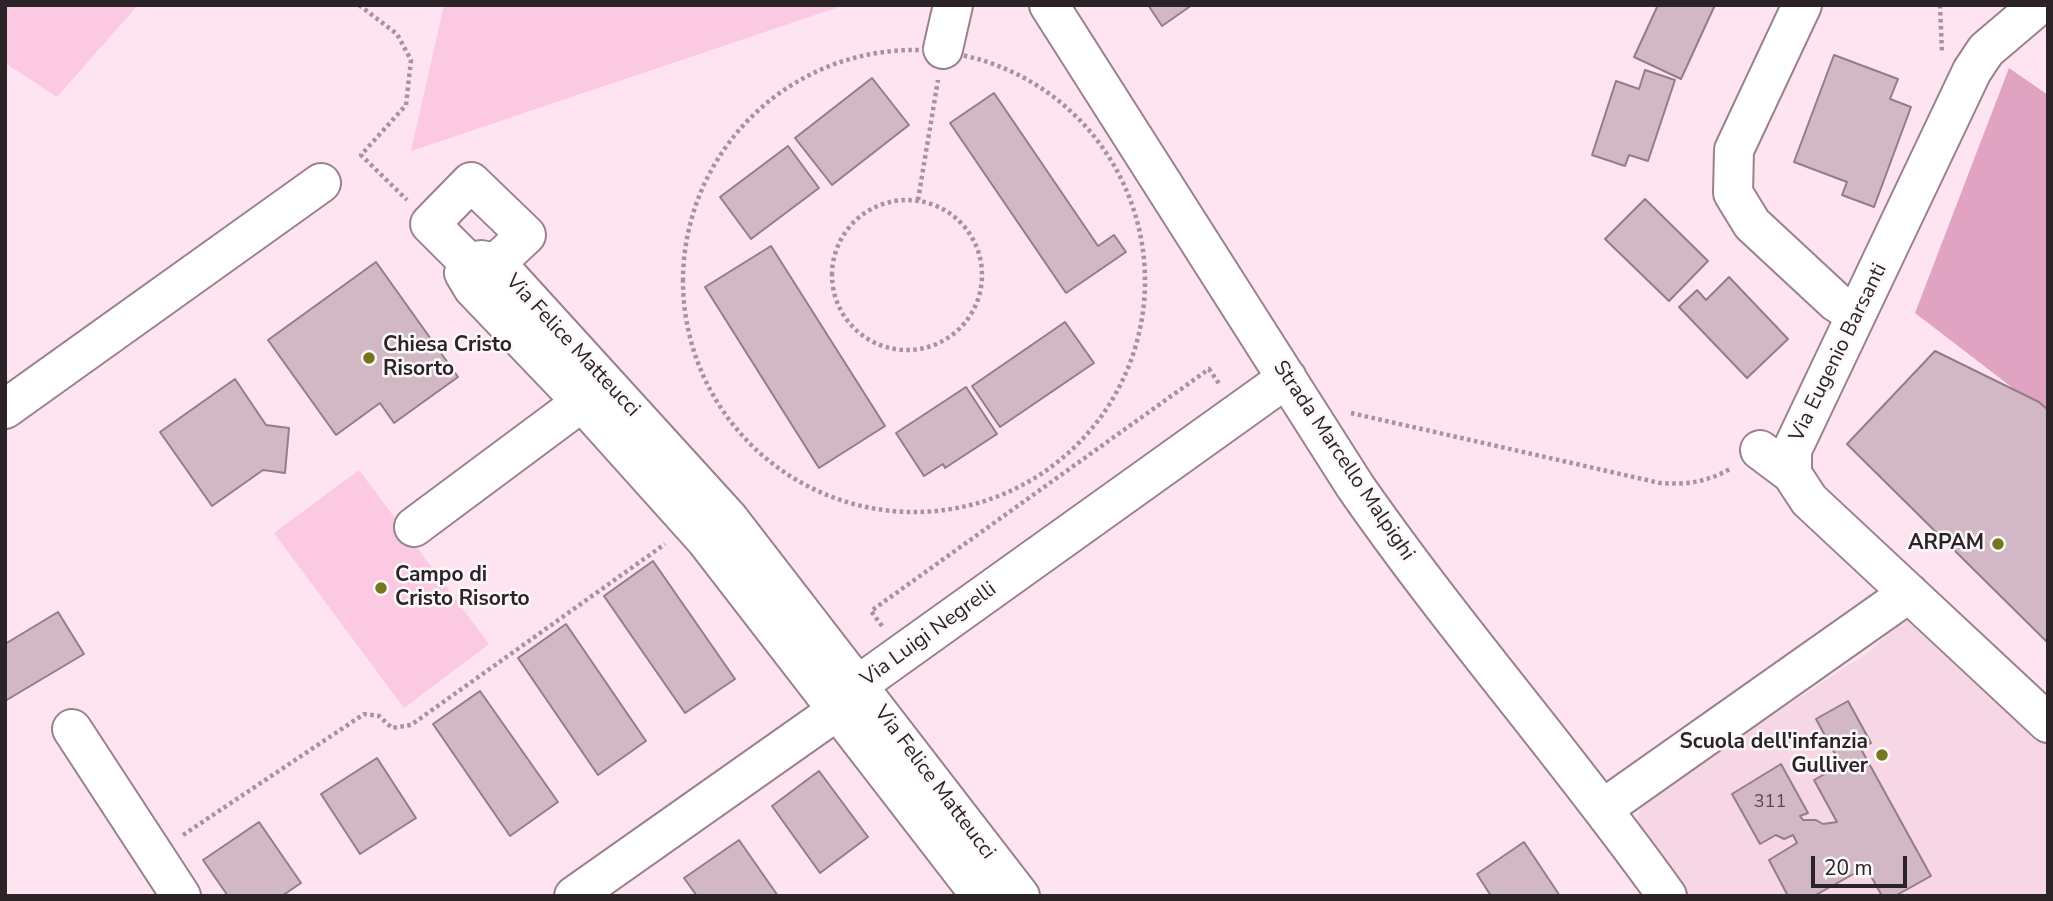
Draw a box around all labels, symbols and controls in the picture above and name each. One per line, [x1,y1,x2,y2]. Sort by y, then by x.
street label: Via Eugenio Barsanti [1785,260,1893,446]
street label: Via Felice Matteucci [499,269,645,423]
place label: Chiesa Cristo Risorto [383,333,512,383]
marker: Chiesa Cristo Risorto [361,350,377,366]
street label: Strada Marcello Malpighi [1267,356,1419,566]
place label: ARPAM [1908,531,1984,557]
marker: ARPAM [1990,536,2006,552]
place label: Campo di Cristo Risorto [395,563,530,613]
street label: Via Luigi Negrelli [856,577,1002,693]
marker: Campo di Cristo Risorto [373,580,389,596]
street label: Via Felice Matteucci [868,701,1000,865]
place label: Scuola dell'infanzia Gulliver [1679,730,1868,780]
marker: Scuola dell'infanzia Gulliver [1874,747,1890,763]
house number: 311 [1754,792,1786,814]
scale bar [1815,842,1911,886]
text: 20 m [1824,854,1873,882]

